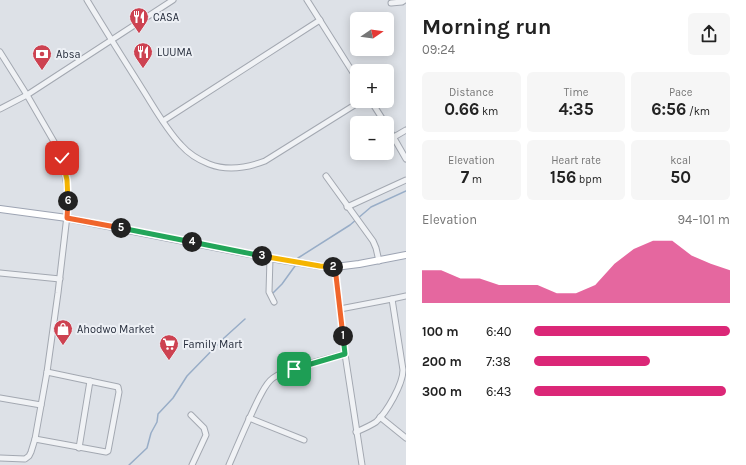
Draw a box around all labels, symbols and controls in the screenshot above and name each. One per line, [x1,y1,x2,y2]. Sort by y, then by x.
restaurant icon: CASA [128,6,150,34]
place label: CASA [153,11,180,24]
north arrow [350,12,394,56]
map controls [350,12,394,160]
button: share [688,13,730,55]
text: Morning run [422,14,551,40]
restaurant icon: LUUMA [132,41,154,69]
text: 09:24 [422,42,455,57]
bank icon: Absa [31,43,53,71]
place label: LUUMA [157,46,193,59]
place label: Absa [56,48,81,61]
button: + [350,64,394,108]
text: Distance [449,86,494,99]
text: Time [564,86,588,99]
text: Pace [669,86,692,99]
text: 0.66 [444,99,479,119]
text: 4:35 [558,99,594,119]
text: 6:56 [651,99,686,119]
text: km [479,105,498,118]
text: /km [686,105,710,118]
button: − [350,116,394,160]
pin [45,141,79,175]
icon: check [51,147,73,169]
text: Elevation [448,154,495,167]
text: Heart rate [551,154,601,167]
text: kcal [670,154,691,167]
text: 7 [461,167,469,187]
text: 156 [550,167,576,187]
text: 50 [670,167,691,187]
text: m [469,173,482,186]
text: bpm [576,173,602,186]
pin: 6 [58,191,78,211]
text: 6 [65,194,71,207]
text: Elevation [422,212,477,227]
text: 94–101 m [677,212,730,227]
pin: 5 [111,218,131,238]
text: 5 [118,221,124,234]
pin: 4 [182,232,202,252]
text: 4 [189,235,195,248]
pin: 3 [252,246,272,266]
text: 3 [259,249,265,262]
pin: 2 [323,257,343,277]
text: 2 [330,260,336,273]
shop icon: Ahodwo Market [52,318,74,346]
place label: Ahodwo Market [77,323,154,336]
text: 100 m [422,324,459,339]
text: 6:40 [486,324,511,339]
pin: 1 [333,326,353,346]
text: 1 [341,329,345,342]
supermarket icon: Family Mart [158,333,180,361]
place label: Family Mart [183,338,242,351]
pin [277,352,311,386]
text: 200 m [422,354,462,369]
text: 7:38 [486,354,511,369]
icon: arrive [283,358,305,380]
text: 300 m [422,384,462,399]
text: 6:43 [486,384,511,399]

